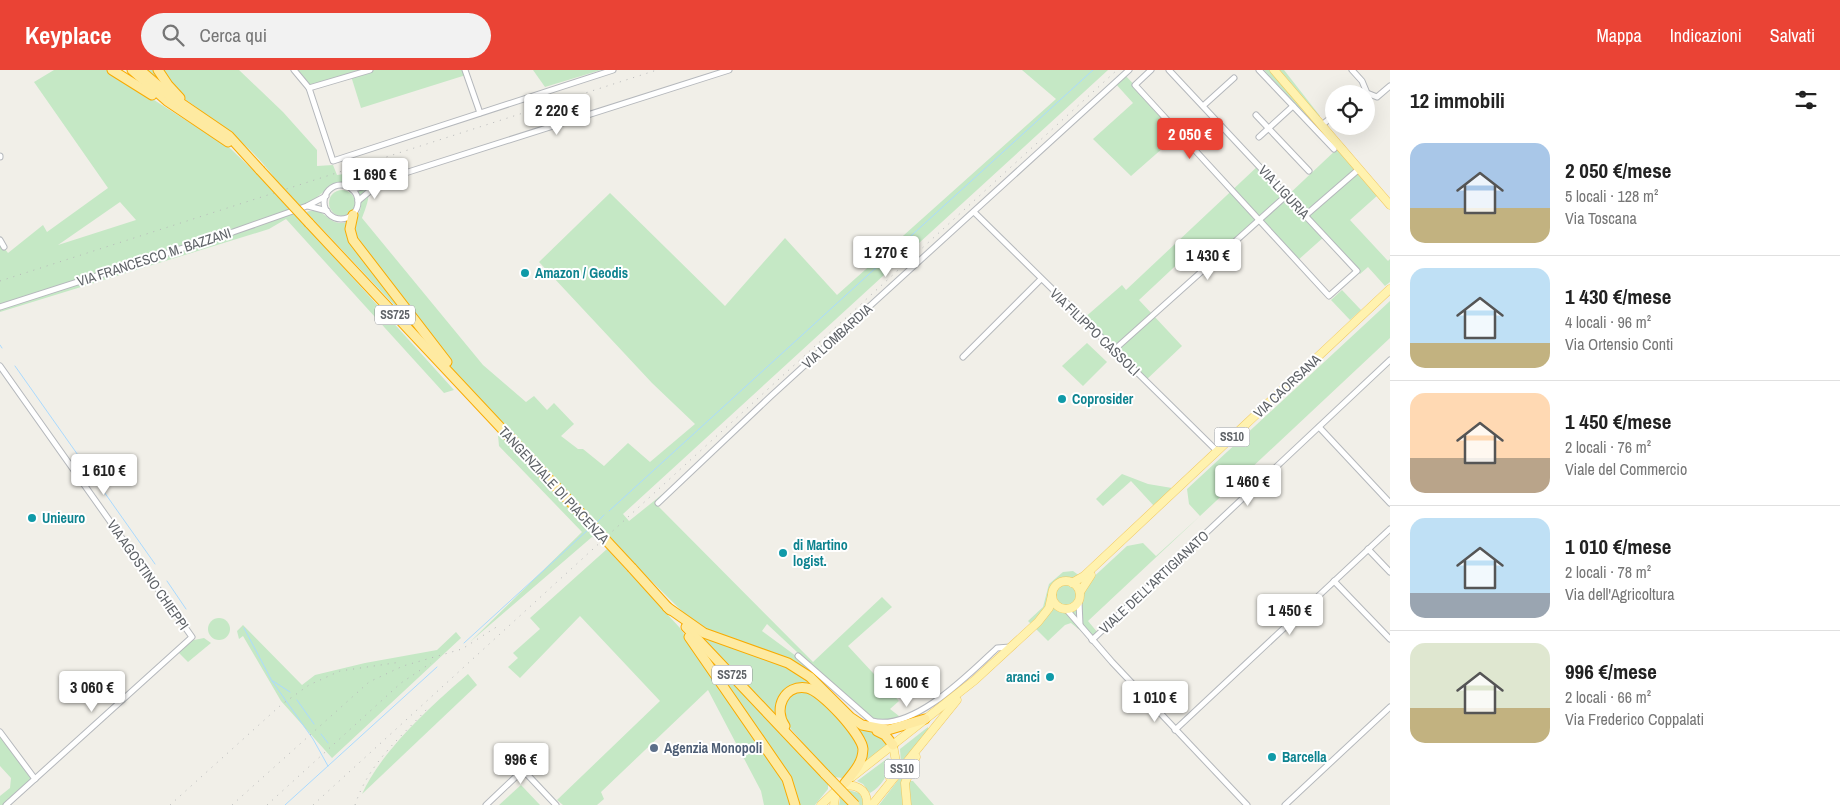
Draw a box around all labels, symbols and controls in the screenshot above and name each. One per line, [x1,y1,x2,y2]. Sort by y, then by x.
search box [141,13,491,58]
text: Keyplace [25,19,111,51]
icon: search [159,21,187,49]
text: Cerca qui [199,22,267,48]
text: Mappa [1597,23,1642,48]
text: Indicazioni [1670,23,1742,48]
text: Salvati [1770,23,1815,48]
map controls [1325,85,1375,135]
button: locate [1325,85,1375,135]
text: 12 immobili [1410,86,1505,115]
icon: filters [1792,86,1820,114]
pin: 2 220 € [511,93,603,136]
text: 2 220 € [535,99,579,121]
pin: 2 050 € [1144,118,1236,160]
text: 2 050 € [1168,123,1212,145]
text: 2 050 €/mese [1565,156,1671,185]
pin: 1 690 € [329,158,421,200]
street label: VIA LIGURIA [1255,161,1314,223]
text: 1 690 € [353,163,397,185]
icon: home [1450,163,1510,223]
text: 5 locali · 128 m² [1565,185,1658,207]
text: Via Toscana [1565,207,1637,229]
street label: VIA FRANCESCO M. BAZZANI [75,224,233,290]
pin: 1 270 € [840,236,932,278]
pin: 1 430 € [1162,238,1254,281]
text: 1 270 € [864,241,908,263]
text: 1 430 € [1186,244,1230,266]
place label: Amazon / Geodis [535,264,628,282]
marker: Amazon / Geodis [519,267,531,279]
text: 1 430 €/mese [1565,282,1671,311]
street label: VIA FILIPPO CASSOLI [1046,285,1144,379]
icon: home [1450,288,1510,348]
street label: VIA LOMBARDIA [798,299,876,372]
road number: SS725 [375,306,415,324]
text: 4 locali · 96 m² [1565,311,1651,333]
text: Via Ortensio Conti [1565,333,1673,355]
street label: VIA CAORSANA [1250,350,1325,422]
place label: Coprosider [1072,390,1134,408]
marker: Coprosider [1056,393,1068,405]
text: 1 450 €/mese [1565,407,1671,436]
icon: home [1450,413,1510,473]
street label: TANGENZIALE DI PIACENZA [495,422,613,548]
road number: SS10 [1214,428,1250,447]
text: 2 locali · 76 m² [1565,436,1651,458]
pin: 1 610 € [58,454,150,496]
text: Viale del Commercio [1565,458,1687,480]
text: 1 610 € [82,459,126,481]
pin: 1 460 € [1202,464,1294,507]
text: 1 460 € [1226,470,1270,492]
place label: Unieuro [42,509,85,527]
marker: Unieuro [26,512,38,524]
street label: VIA AGOSTINO CHIEPPI [103,517,193,633]
street label: VIALE DELL'ARTIGIANATO [1095,527,1213,637]
text: 1 010 €/mese [1565,532,1671,561]
place label: di Martino logist. [793,536,848,570]
icon: home [1450,538,1510,598]
marker: di Martino logist. [777,547,789,559]
text: 2 locali · 78 m² [1565,561,1651,583]
text: Via dell'Agricoltura [1565,583,1675,605]
pin: 1 450 € [1244,594,1336,636]
text: 1 450 € [1268,599,1312,621]
text: 996 €/mese [1565,657,1657,686]
icon: home [1450,663,1510,723]
road number: SS725 [712,666,752,684]
pin: 1 600 € [861,666,953,708]
place label: aranci [1006,668,1040,686]
pin: 3 060 € [46,670,138,713]
text: 1 600 € [885,671,929,693]
marker: aranci [1044,671,1056,683]
text: 3 060 € [70,676,114,698]
pin: 1 010 € [1109,680,1201,723]
text: 1 010 € [1133,686,1177,708]
text: 2 locali · 66 m² [1565,686,1651,708]
text: Via Frederico Coppalati [1565,708,1704,730]
place label: Agenzia Monopoli [664,739,762,757]
pin: 996 € [486,742,556,785]
marker: Agenzia Monopoli [648,742,660,754]
text: 996 € [505,748,537,770]
place label: Barcella [1282,748,1327,766]
marker: Barcella [1266,751,1278,763]
road number: SS10 [884,760,920,779]

